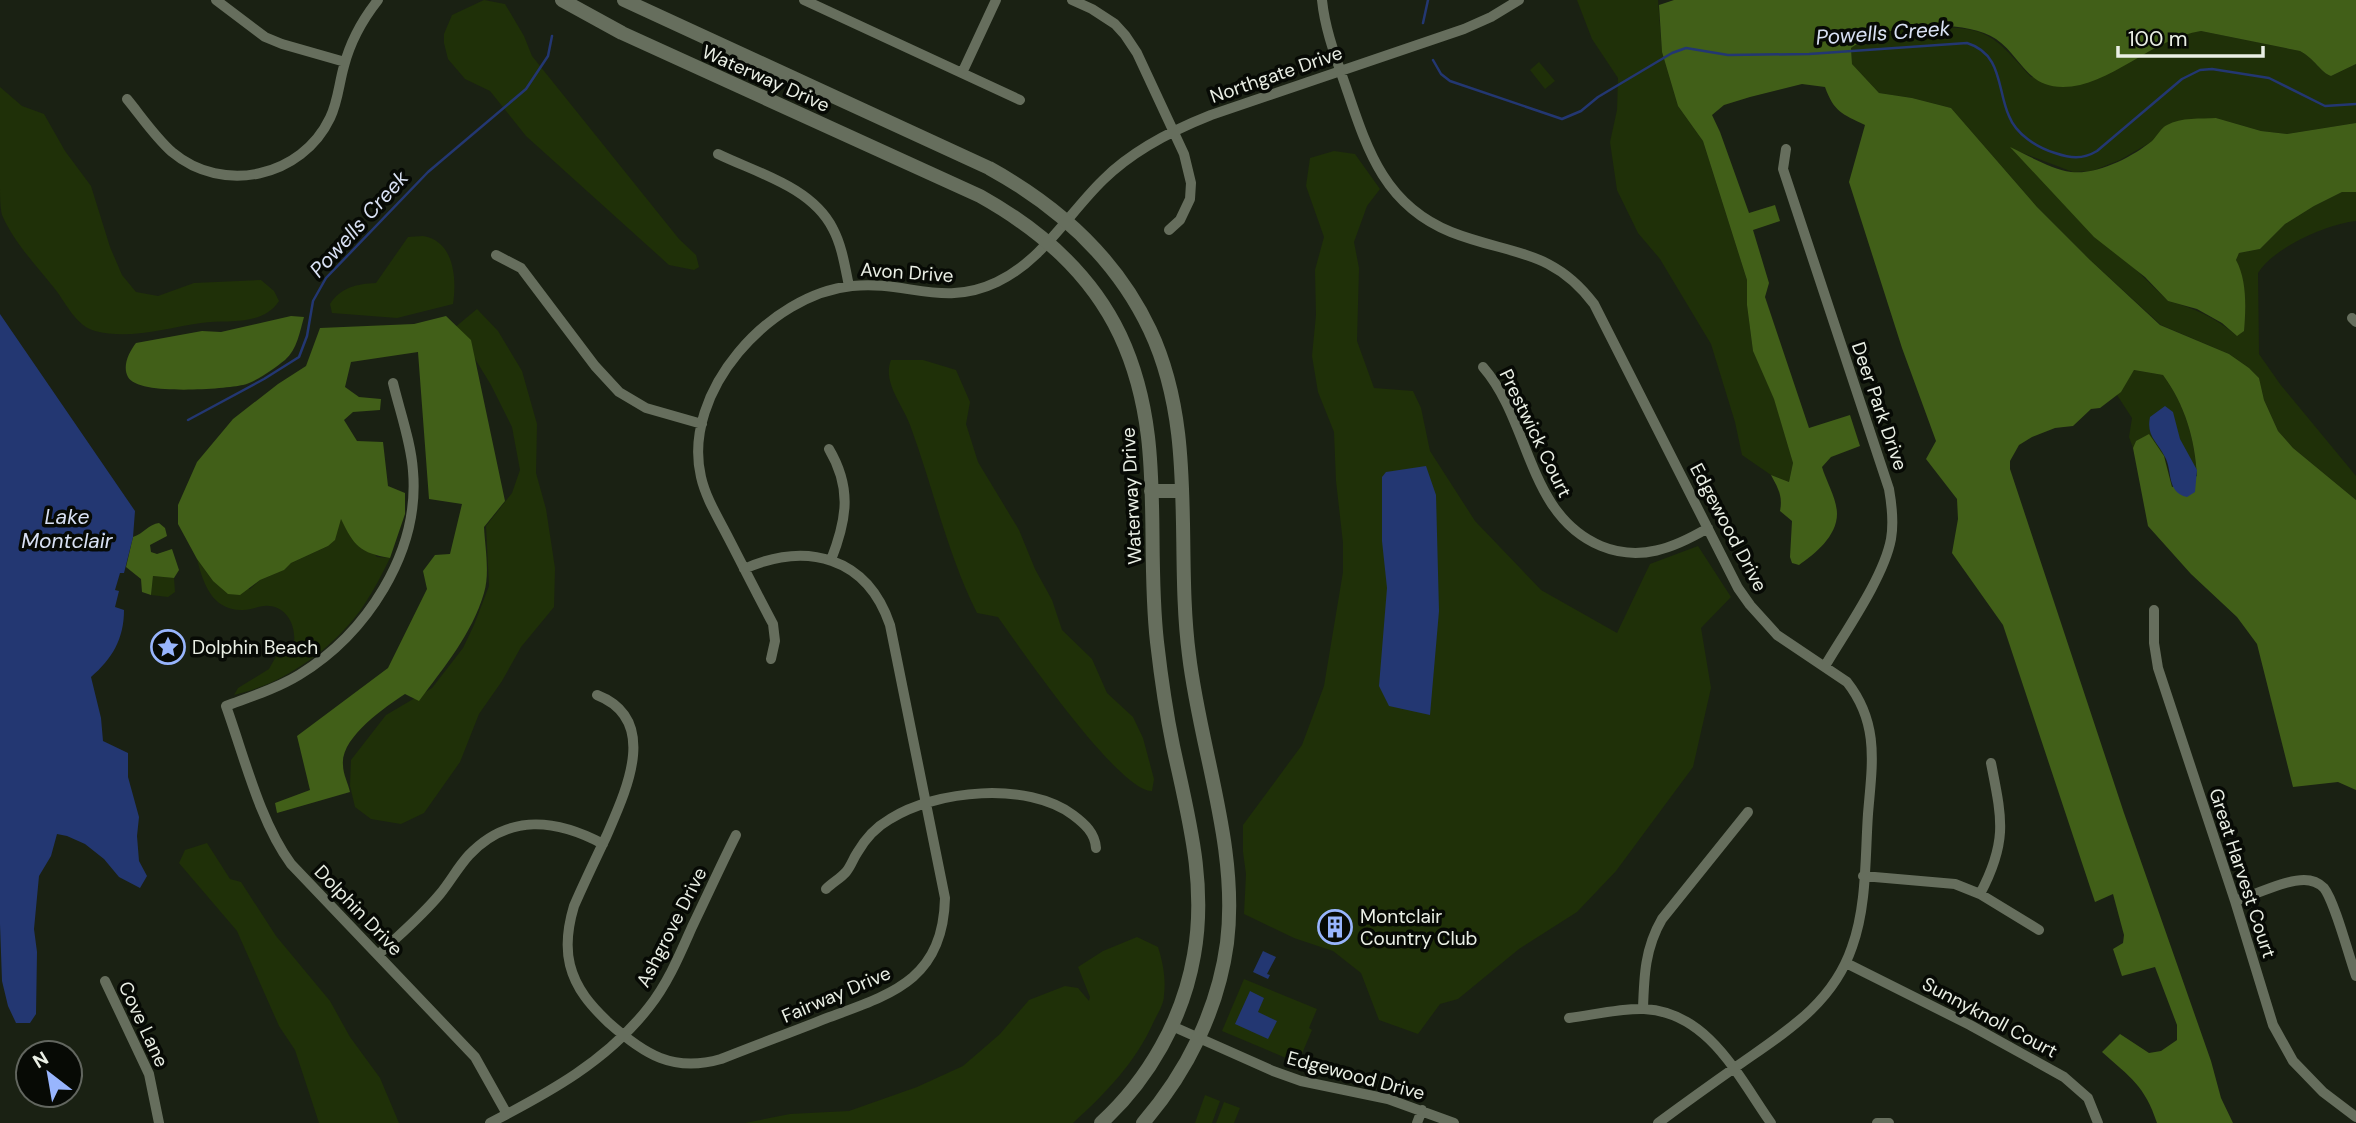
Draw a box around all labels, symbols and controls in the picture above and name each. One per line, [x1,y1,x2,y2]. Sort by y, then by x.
water label: Powells Creek [1815,14,1952,52]
scale bar [2118,14,2263,58]
text: 100 m [2128,25,2188,53]
street label: Waterway Drive [698,39,834,118]
street label: Northgate Drive [1207,40,1346,109]
water label: Powells Creek [303,164,415,284]
street label: Avon Drive [860,257,954,288]
street label: Deer Park Drive [1846,339,1913,474]
street label: Prestwick Court [1494,365,1577,502]
street label: Waterway Drive [1115,427,1148,565]
street label: Edgewood Drive [1684,459,1773,596]
water label: Lake Montclair [21,503,114,555]
place icon: Dolphin Beach [149,628,187,666]
place label: Dolphin Beach [192,635,318,660]
street label: Great Harvest Court [2203,785,2282,961]
street label: Dolphin Drive [309,860,408,961]
street label: Ashgrove Drive [630,863,712,991]
place label: Montclair Country Club [1360,904,1477,951]
building icon: Montclair Country Club [1316,908,1354,946]
street label: Fairway Drive [778,960,895,1029]
street label: Sunnyknoll Court [1918,971,2062,1064]
street label: Cove Lane [113,977,174,1071]
north arrow [14,1039,84,1109]
street label: Edgewood Drive [1284,1045,1428,1106]
text: N [28,1046,53,1074]

